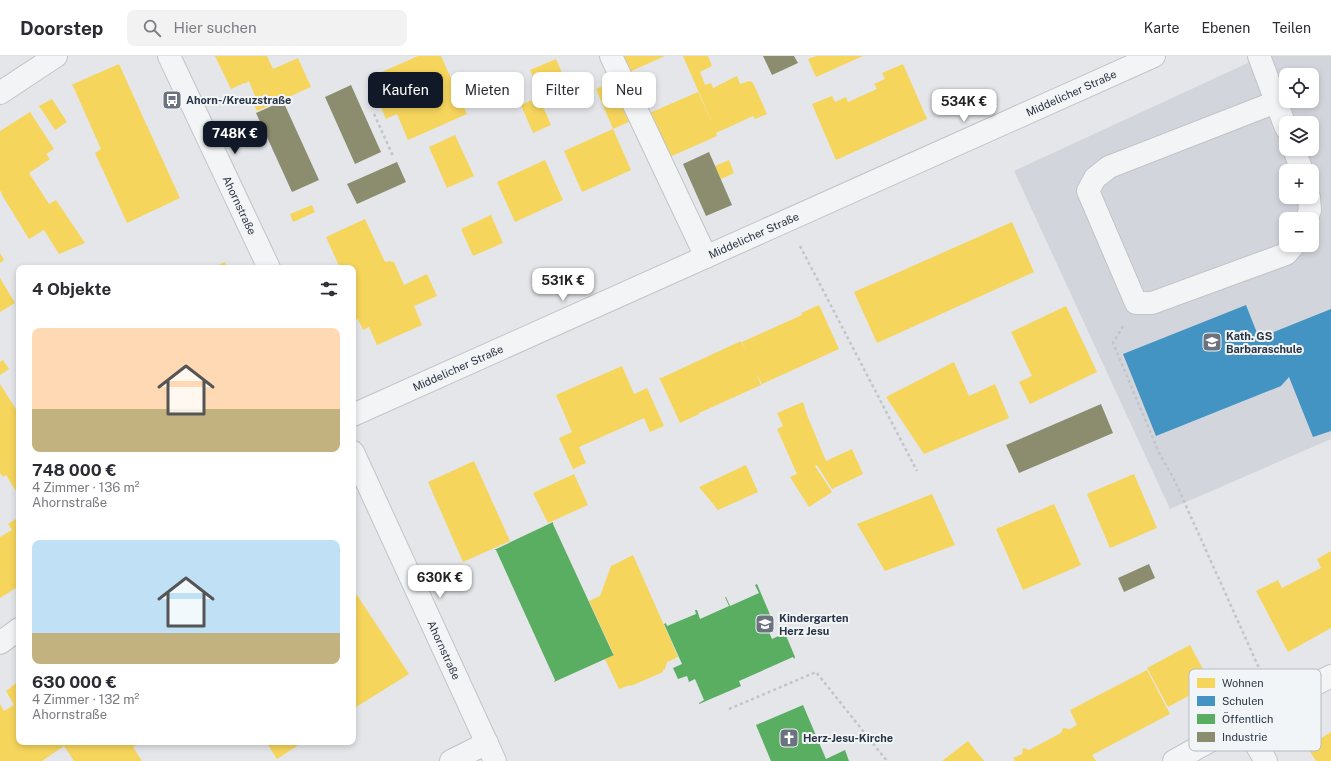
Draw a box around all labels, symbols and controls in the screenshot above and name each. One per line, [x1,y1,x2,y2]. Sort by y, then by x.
search box [127,10,407,46]
text: Doorstep [20,17,103,39]
icon: search [141,17,163,39]
text: Hier suchen [173,19,257,36]
text: Karte [1144,20,1179,36]
text: Ebenen [1201,20,1250,36]
text: Teilen [1272,20,1311,36]
street label: Middelicher Straße [1024,68,1118,119]
map controls [1279,68,1319,252]
button: locate [1279,68,1319,108]
chip: Kaufen [368,72,443,108]
chip: Mieten [451,72,524,108]
chip: Filter [532,72,594,108]
chip: Neu [602,72,656,108]
bus stop icon: Ahorn-/Kreuzstraße [161,89,183,111]
pin: 534K € [931,89,997,123]
place label: Ahorn-/Kreuzstraße [186,94,291,106]
text: 534K € [941,94,987,109]
button: layers [1279,116,1319,156]
pin: 748K € [202,121,268,155]
text: 748K € [212,126,258,141]
button: + [1279,164,1319,204]
street label: Ahornstraße [220,174,258,237]
street label: Middelicher Straße [707,210,801,261]
button: − [1279,212,1319,252]
pin: 531K € [530,268,596,302]
text: 531K € [541,273,585,288]
icon: filters [318,278,340,300]
text: 4 Objekte [32,279,111,299]
place label: Kath. GS Barbaraschule [1226,330,1302,355]
school or university icon: Kath. GS Barbaraschule [1201,331,1223,353]
street label: Middelicher Straße [411,343,505,393]
icon: home [150,354,222,426]
text: 748 000 € [32,460,117,480]
text: 4 Zimmer · 136 m² [32,480,140,495]
text: Ahornstraße [32,495,107,510]
pin: 630K € [407,565,473,599]
icon: home [150,566,222,638]
text: 630K € [417,570,463,585]
place label: Kindergarten Herz Jesu [779,612,849,637]
school or university icon: Kindergarten Herz Jesu [754,613,776,635]
street label: Ahornstraße [425,619,463,682]
legend [1189,669,1321,751]
text: 630 000 € [32,672,117,692]
text: Wohnen [1222,677,1263,689]
text: 4 Zimmer · 132 m² [32,692,139,707]
text: Schulen [1222,695,1264,707]
text: Ahornstraße [32,707,107,722]
text: Öffentlich [1222,712,1273,725]
church icon: Herz-Jesu-Kirche [778,727,800,749]
text: Industrie [1222,731,1267,743]
place label: Herz-Jesu-Kirche [803,732,893,744]

